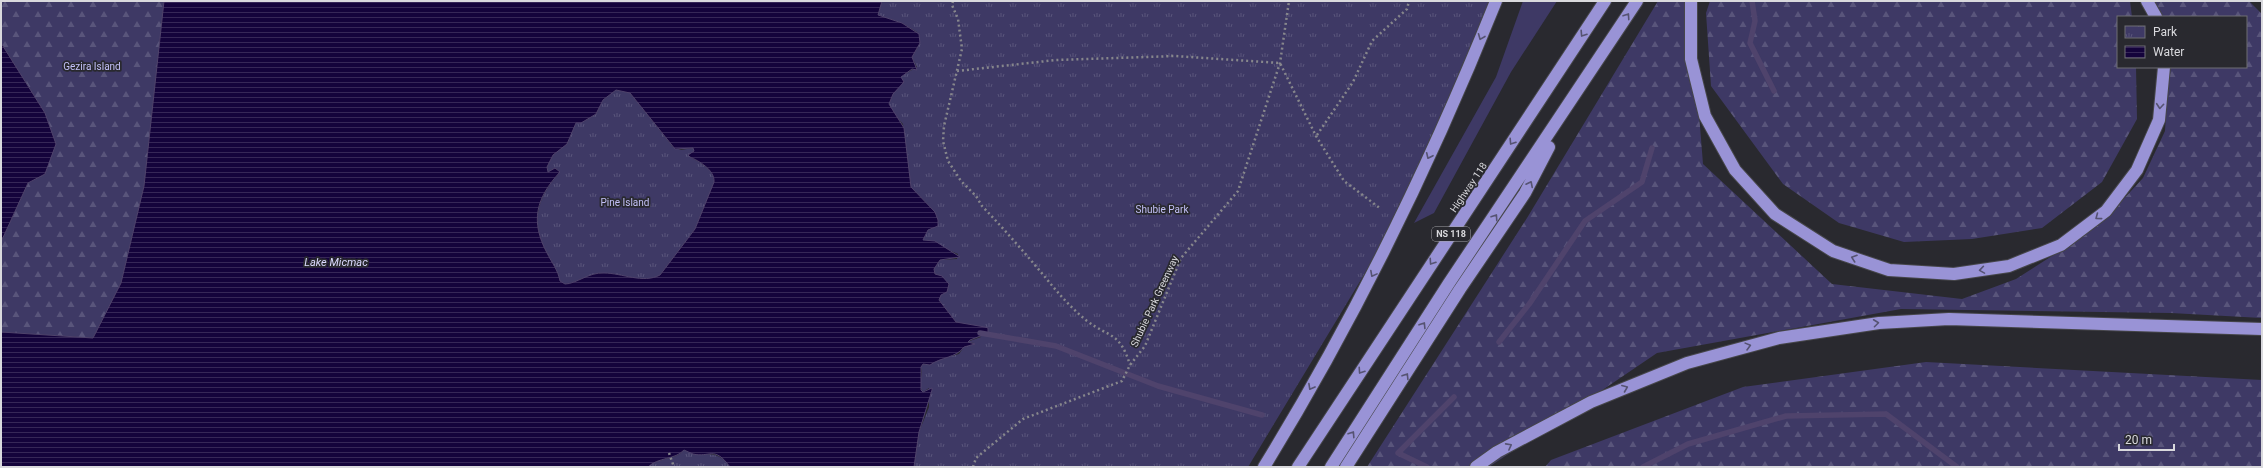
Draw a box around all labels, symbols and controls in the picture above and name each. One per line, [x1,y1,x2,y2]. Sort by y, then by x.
one-way arrow [1622,13,1630,20]
legend [2117,16,2247,68]
text: Park [2153,25,2178,39]
one-way arrow [1581,29,1588,36]
one-way arrow [1478,34,1486,41]
text: Water [2153,45,2184,59]
park label: Gezira Island [63,61,121,72]
one-way arrow [2156,103,2165,109]
one-way arrow [1509,138,1517,145]
one-way arrow [1426,152,1434,160]
street label: Highway 118 [1448,160,1489,214]
one-way arrow [1525,181,1533,189]
park label: Pine Island [601,197,649,208]
park label: Shubie Park [1136,204,1189,215]
one-way arrow [2096,212,2103,219]
one-way arrow [1490,214,1498,221]
road number: NS 118 [1432,227,1470,241]
street label: Shubie Park Greenway [1128,254,1181,349]
one-way arrow [1851,254,1858,263]
water label: Lake Micmac [304,256,368,269]
one-way arrow [1429,258,1437,265]
one-way arrow [1979,265,1985,274]
one-way arrow [1370,269,1378,277]
one-way arrow [1873,319,1879,328]
one-way arrow [1418,322,1425,329]
one-way arrow [1745,343,1751,351]
one-way arrow [1359,367,1366,374]
one-way arrow [1401,373,1409,380]
one-way arrow [1308,383,1315,391]
one-way arrow [1622,384,1629,392]
scale bar [2119,426,2174,452]
one-way arrow [1347,432,1354,439]
text: 20 m [2125,433,2152,447]
one-way arrow [1505,443,1512,450]

